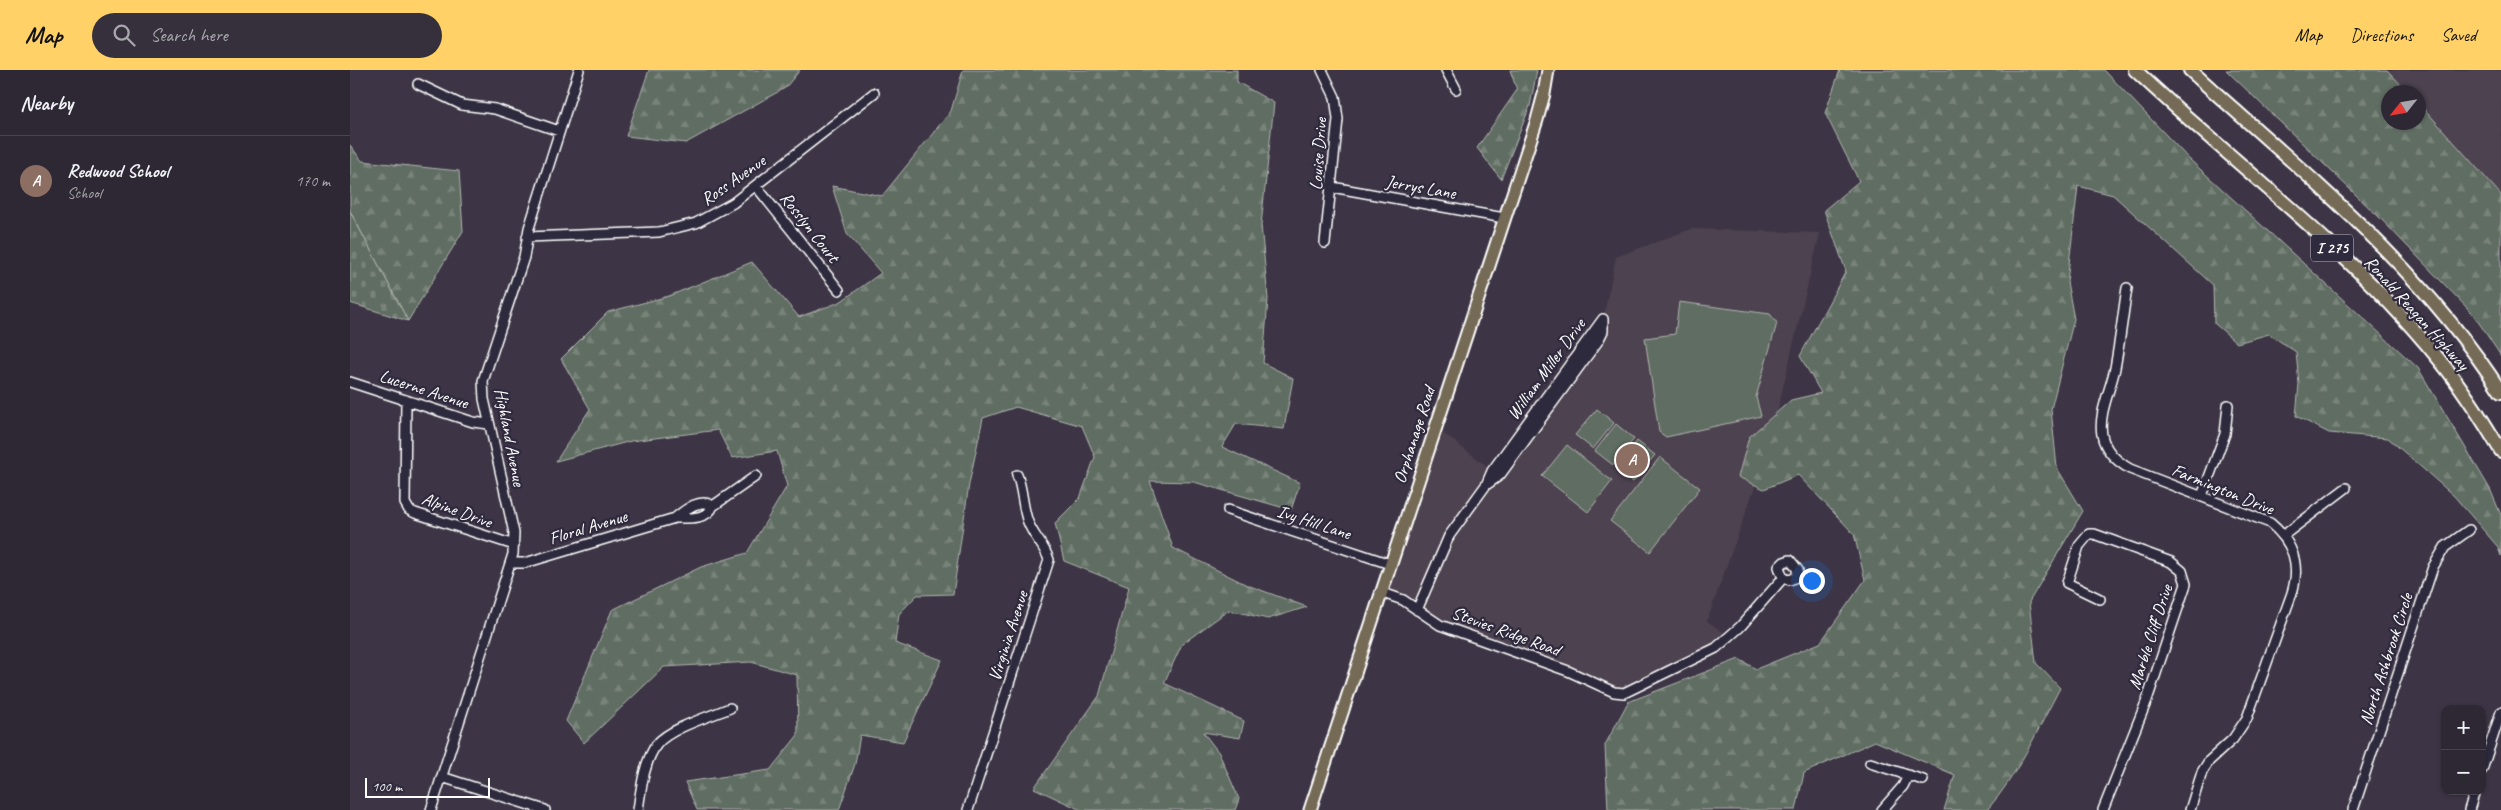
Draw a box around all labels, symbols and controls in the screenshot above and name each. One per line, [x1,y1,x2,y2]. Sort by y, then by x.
search box [92,13,442,58]
text: Map [25,20,62,50]
icon: search [110,21,138,49]
text: Search here [150,23,228,47]
text: Map [2295,24,2322,46]
text: Directions [2350,24,2413,46]
text: Saved [2441,24,2476,46]
north arrow [2381,85,2426,130]
text: Nearby [20,90,73,116]
street label: Louise Drive [1304,116,1332,191]
street label: Ross Avenue [696,149,771,210]
text: Redwood School [67,159,169,183]
street label: Jerrys Lane [1384,170,1459,204]
text: A [32,171,40,191]
text: 170 m [296,171,330,191]
text: School [67,183,101,203]
street label: Rosslyn Court [776,187,846,268]
road number: I 275 [2311,234,2353,262]
street label: Ronald Reagan Highway [2360,251,2475,376]
street label: William Miller Drive [1502,313,1591,424]
street label: Lucerne Avenue [377,364,472,414]
street label: Orphanage Road [1388,381,1441,486]
street label: Highland Avenue [490,386,530,489]
pin: A [1616,441,1648,479]
street label: Farmington Drive [2169,459,2278,520]
street label: Alpine Drive [419,487,496,533]
street label: Ivy Hill Lane [1274,500,1355,545]
street label: Floral Avenue [546,504,631,549]
your location [1799,568,1825,594]
street label: Marble Cliff Drive [2123,581,2178,692]
street label: Virginia Avenue [983,587,1033,684]
street label: North Ashbrook Circle [2354,589,2418,727]
street label: Stevies Ridge Road [1449,601,1566,662]
map controls [2441,705,2486,795]
button: + [2441,705,2486,750]
button: − [2441,750,2486,795]
scale bar [365,775,490,798]
text: 100 m [372,778,402,795]

